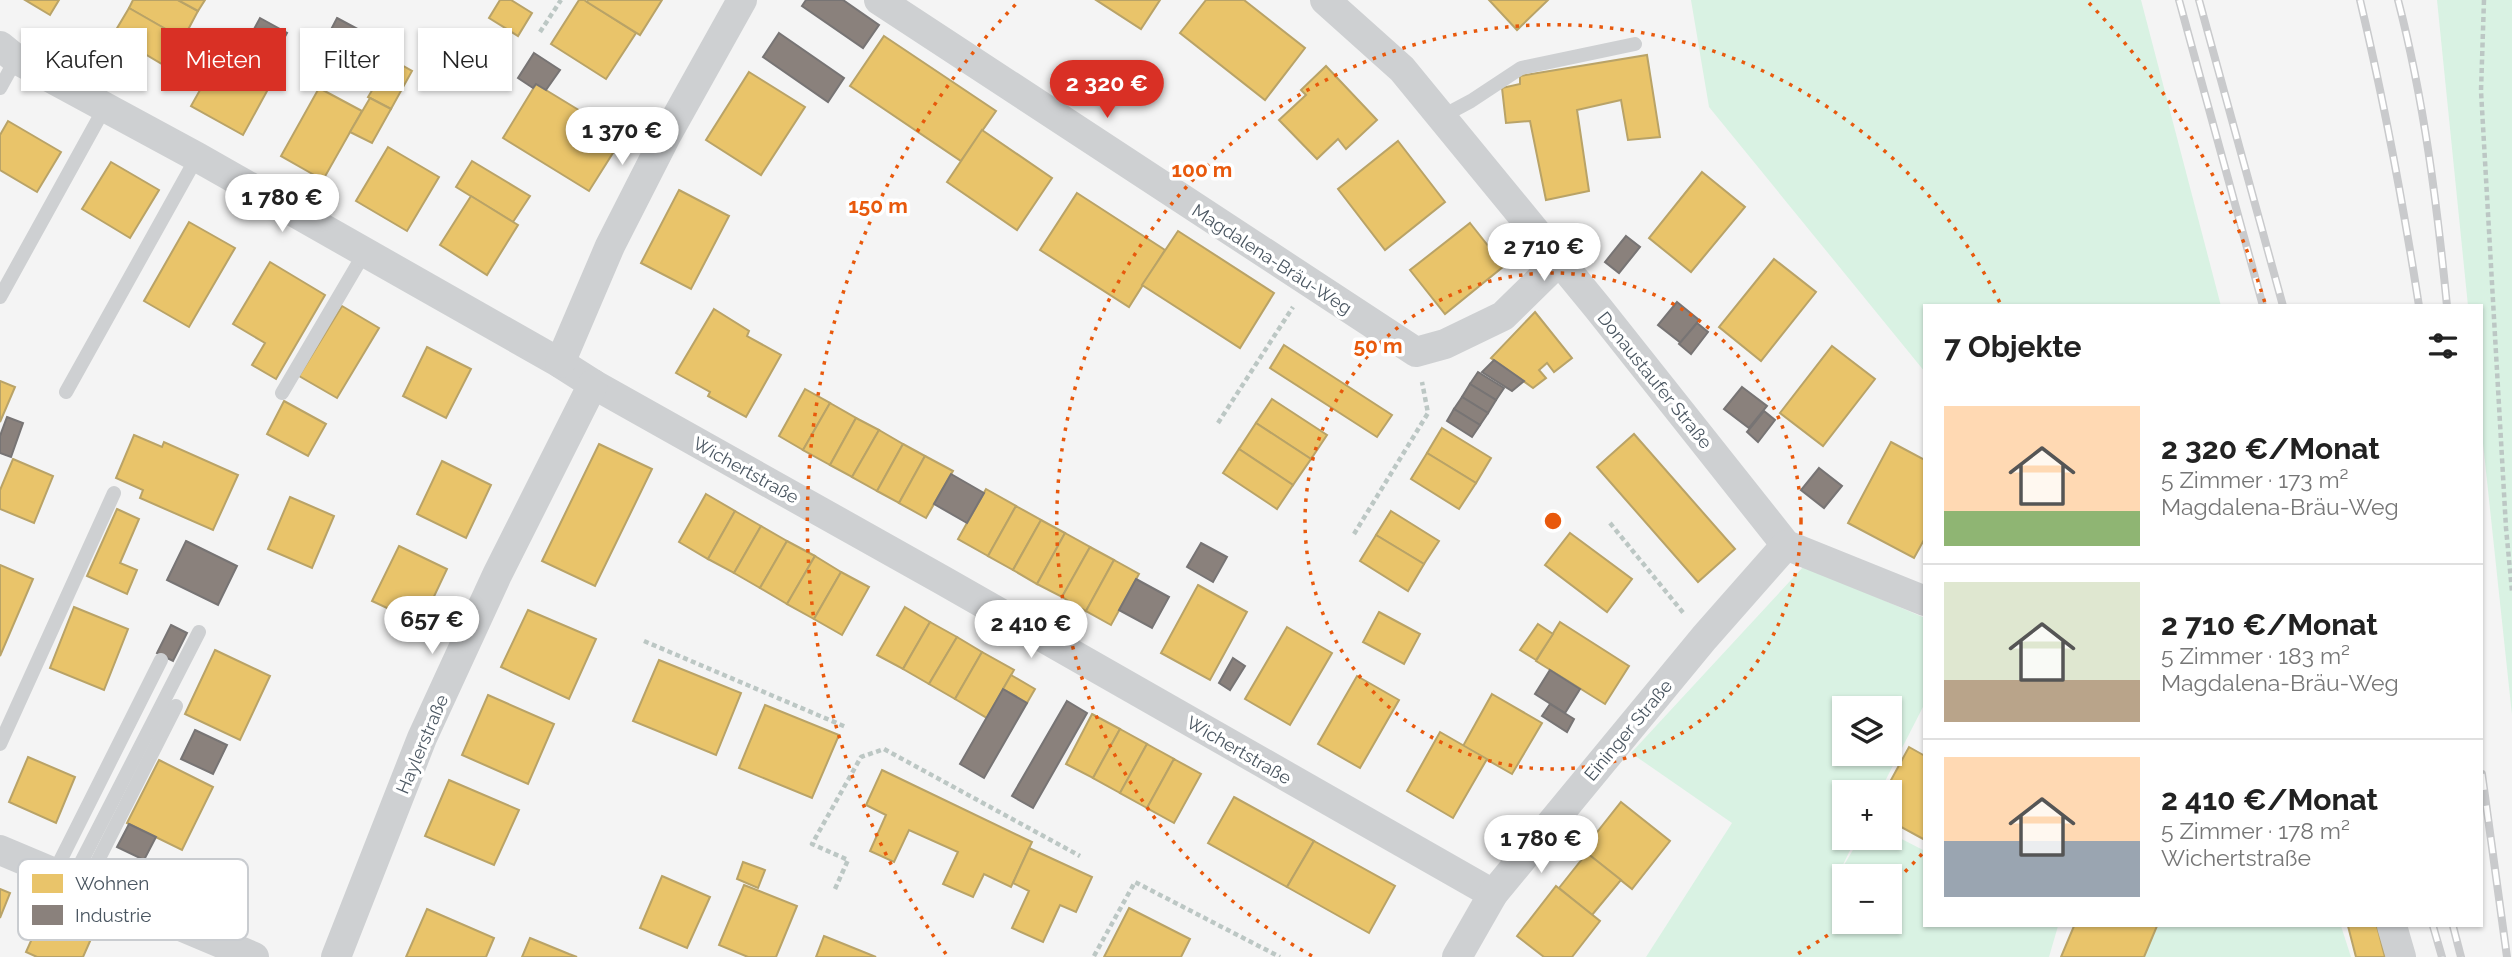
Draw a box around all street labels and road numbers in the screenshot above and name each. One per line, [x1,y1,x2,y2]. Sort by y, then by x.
street label: Magdalena-Bräu-Weg [1188,200,1356,318]
street label: Donaustaufer Straße [1593,307,1717,453]
street label: Wichertstraße [690,432,803,508]
street label: Eininger Straße [1580,675,1677,785]
street label: Haylerstraße [392,691,452,797]
street label: Wichertstraße [1183,712,1295,789]

